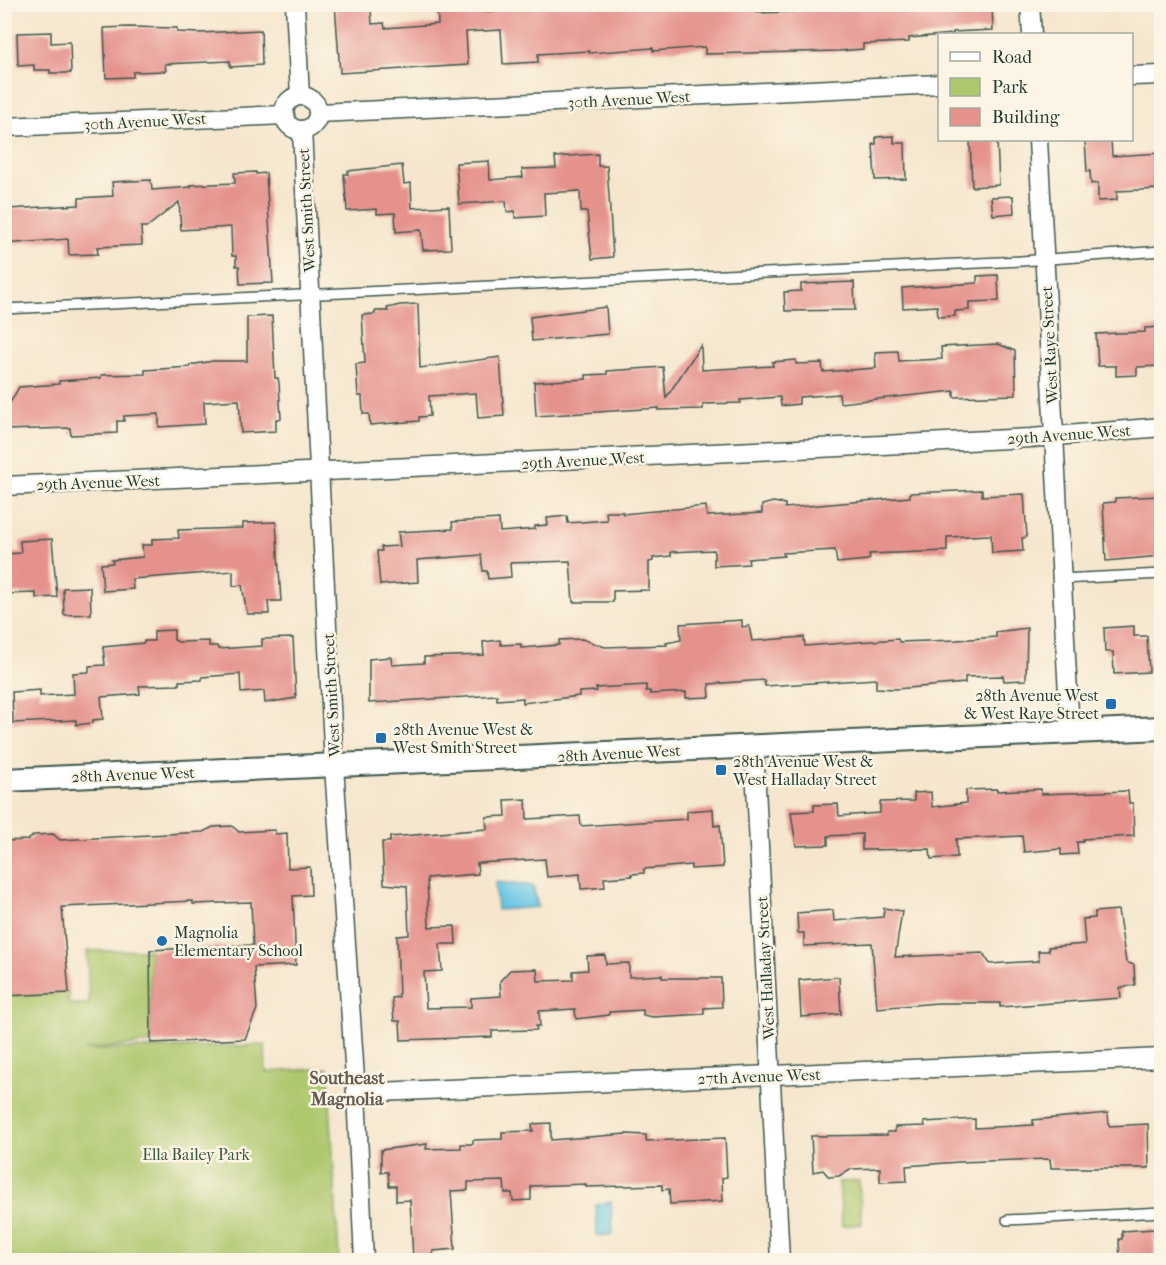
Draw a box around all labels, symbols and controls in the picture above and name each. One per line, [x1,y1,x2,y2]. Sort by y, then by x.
legend [938,33,1133,141]
text: Road [992,47,1032,68]
text: Park [992,77,1029,98]
street label: 30th Avenue West [567,87,691,112]
text: Building [992,107,1060,128]
street label: 30th Avenue West [83,109,207,134]
street label: West Smith Street [294,147,319,273]
street label: West Raye Street [1037,285,1062,406]
street label: 29th Avenue West [1007,421,1132,448]
street label: 29th Avenue West [521,448,646,473]
street label: 29th Avenue West [36,471,161,494]
street label: West Smith Street [319,632,344,758]
place label: 28th Avenue West & West Raye Street [964,686,1099,723]
marker: 28th Avenue West & West Raye Street [1104,697,1118,711]
place label: 28th Avenue West & West Smith Street [392,720,533,757]
marker: 28th Avenue West & West Smith Street [374,731,388,745]
street label: 28th Avenue West [557,741,682,766]
place label: 28th Avenue West & West Halladay Street [732,752,877,789]
street label: 28th Avenue West [71,763,195,786]
marker: 28th Avenue West & West Halladay Street [714,763,728,777]
street label: West Halladay Street [752,895,779,1041]
place label: Magnolia Elementary School [174,923,303,960]
marker: Magnolia Elementary School [155,934,169,948]
street label: 27th Avenue West [697,1065,821,1088]
district label: Southeast Magnolia [309,1068,385,1110]
park label: Ella Bailey Park [142,1145,251,1164]

